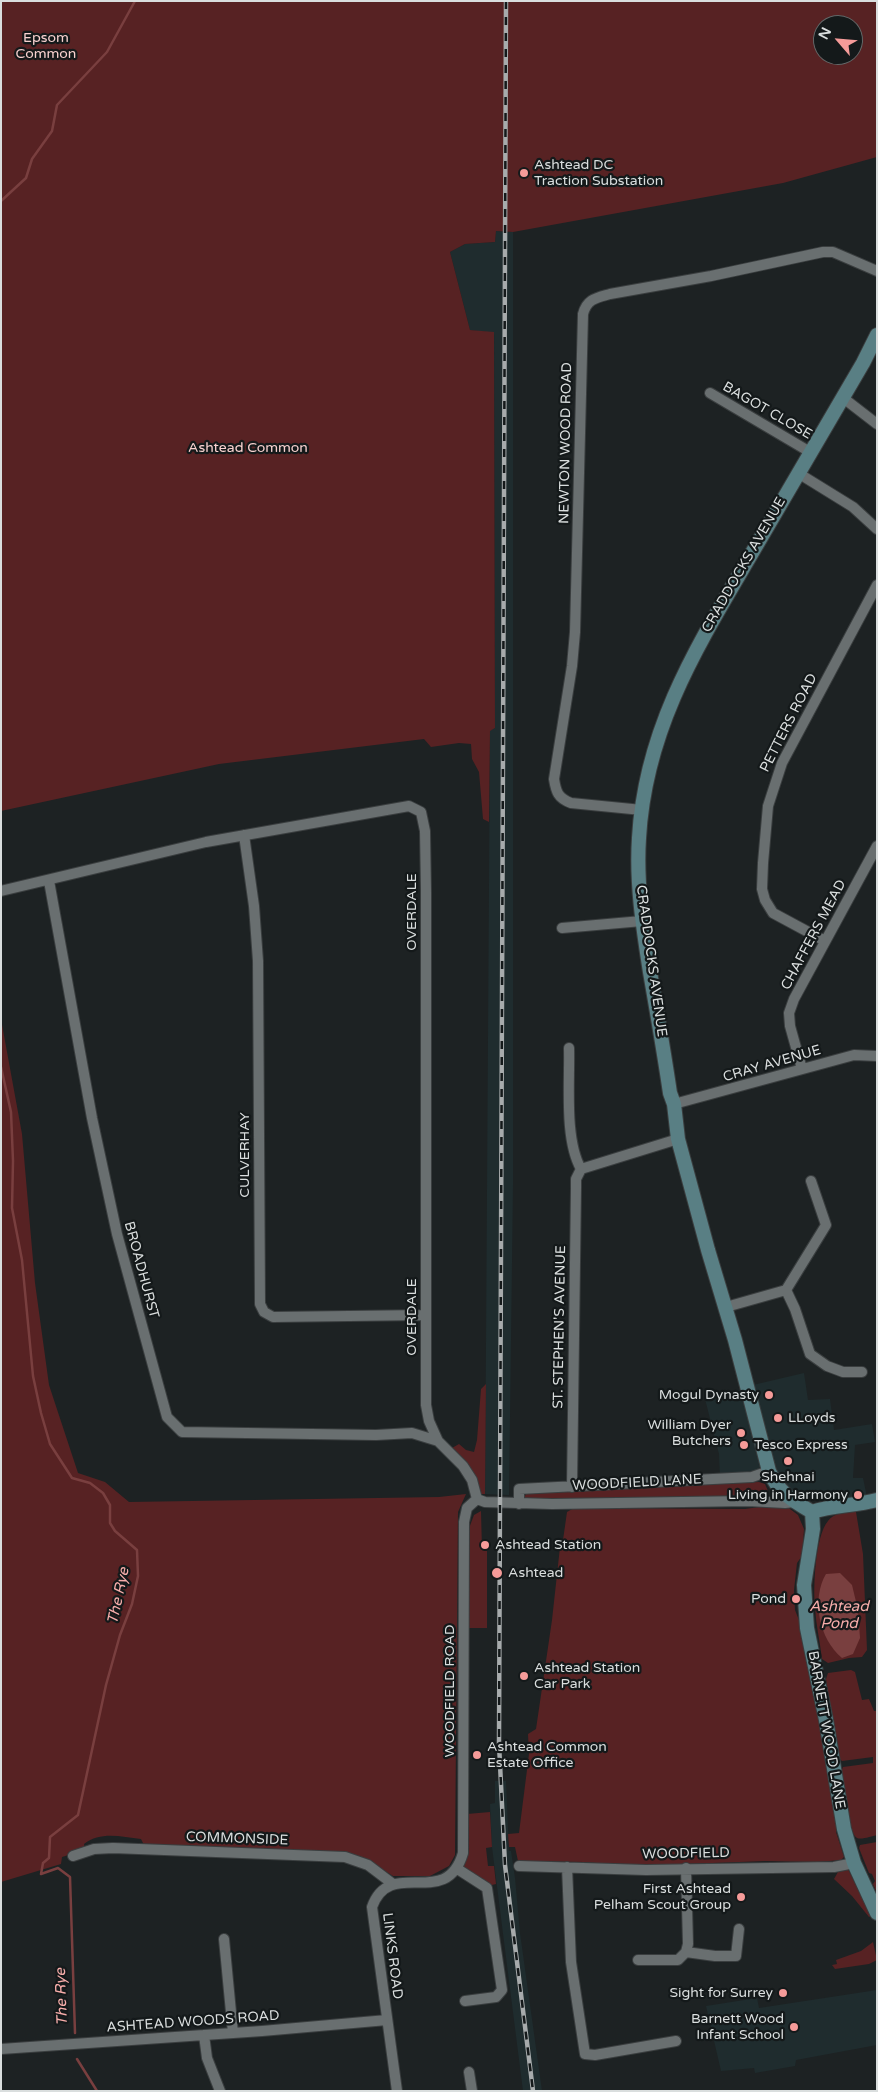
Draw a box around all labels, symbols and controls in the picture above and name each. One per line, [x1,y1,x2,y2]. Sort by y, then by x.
north arrow [813,15,863,65]
text: N [815,25,835,42]
park label: Epsom Common [16,30,76,62]
place label: Ashtead DC Traction Substation [534,157,663,190]
marker: Ashtead DC Traction Substation [518,167,530,179]
street label: NEWTON WOOD ROAD [556,362,576,524]
street label: BAGOT CLOSE [719,379,815,443]
park label: Ashtead Common [188,440,308,456]
street label: CRADDOCKS AVENUE [698,494,790,636]
street label: PETTERS ROAD [757,671,821,775]
street label: OVERDALE [404,873,420,951]
street label: CHAFFERS MEAD [778,877,850,993]
street label: CRADDOCKS AVENUE [632,884,670,1038]
street label: CRAY AVENUE [721,1042,823,1086]
street label: CULVERHAY [237,1112,253,1198]
street label: BROADHURST [120,1220,162,1320]
street label: ST. STEPHEN'S AVENUE [550,1245,570,1409]
street label: OVERDALE [404,1278,420,1356]
place label: Mogul Dynasty [659,1387,759,1403]
marker: Mogul Dynasty [763,1389,775,1401]
place label: LLoyds [788,1410,836,1426]
marker: LLoyds [772,1412,784,1424]
place label: William Dyer Butchers [647,1417,731,1450]
marker: William Dyer Butchers [735,1427,747,1439]
place label: Tesco Express [754,1437,848,1453]
marker: Tesco Express [738,1439,750,1451]
marker: Shehnai [782,1455,794,1467]
place label: Shehnai [761,1469,815,1485]
street label: WOODFIELD LANE [572,1471,702,1495]
place label: Living in Harmony [728,1487,848,1503]
marker: Living in Harmony [852,1489,864,1501]
place label: Ashtead Station [495,1537,601,1553]
marker: Ashtead Station [479,1539,491,1551]
place label: Ashtead [508,1565,563,1581]
water label: The Rye [104,1566,134,1626]
marker: Ashtead [490,1566,504,1580]
place label: Pond [751,1591,786,1607]
marker: Pond [790,1593,802,1605]
water label: Ashtead Pond [809,1598,869,1633]
street label: WOODFIELD ROAD [442,1624,458,1758]
street label: BARNETT WOOD LANE [804,1650,848,1810]
place label: Ashtead Station Car Park [534,1660,640,1692]
marker: Ashtead Station Car Park [518,1670,530,1682]
place label: Ashtead Common Estate Office [487,1739,607,1771]
marker: Ashtead Common Estate Office [471,1749,483,1761]
street label: COMMONSIDE [185,1829,289,1849]
street label: WOODFIELD [642,1845,730,1863]
place label: First Ashtead Pelham Scout Group [594,1881,731,1914]
marker: First Ashtead Pelham Scout Group [735,1891,747,1903]
street label: LINKS ROAD [378,1912,406,2000]
water label: The Rye [52,1968,72,2026]
place label: Sight for Surrey [669,1985,773,2001]
marker: Sight for Surrey [777,1987,789,1999]
street label: ASHTEAD WOODS ROAD [106,2008,280,2036]
place label: Barnett Wood Infant School [691,2011,784,2044]
marker: Barnett Wood Infant School [788,2021,800,2033]

